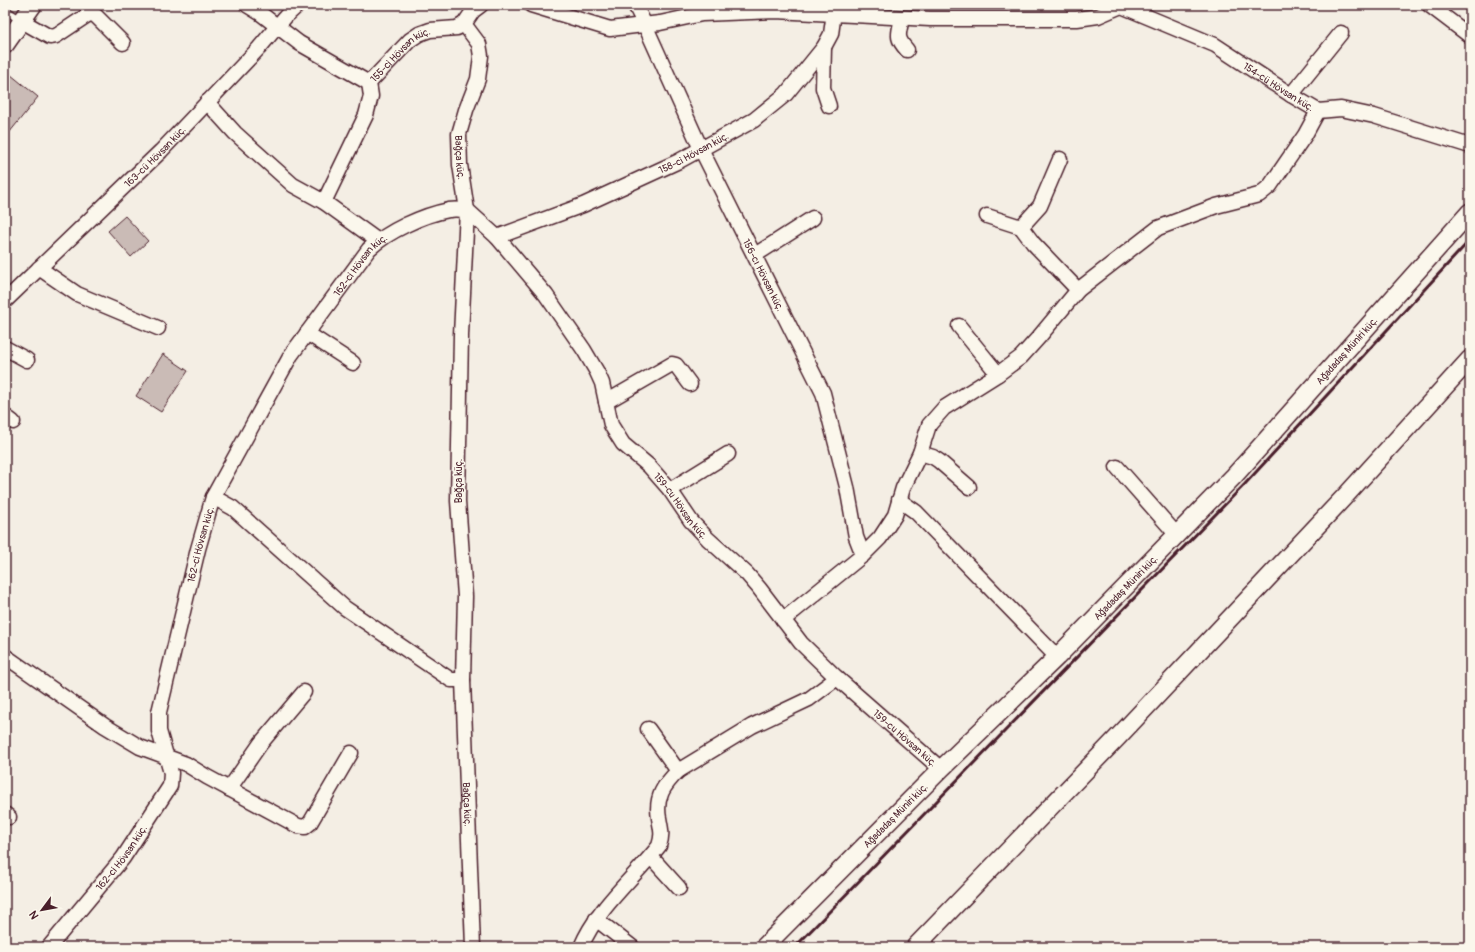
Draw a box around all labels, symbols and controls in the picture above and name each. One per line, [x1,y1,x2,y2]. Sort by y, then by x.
street label: 155-ci Hövsan küç. [368,25,432,85]
street label: 154-cü Hövsan küç. [1241,60,1316,114]
street label: 163-cü Hövsan küç. [122,124,188,190]
street label: 158-ci Hövsan küç. [657,130,731,177]
street label: Bağça küç. [452,135,467,180]
street label: 162-ci Hövsan küç. [331,232,390,299]
street label: 156-cı Hövsan küç. [740,237,786,313]
street label: Ağadadaş Müniri küç. [1314,315,1380,387]
street label: Bağça küç. [453,459,465,503]
street label: 159-cu Hövsan küç. [651,471,710,542]
street label: 162-ci Hövsan küç. [185,505,217,584]
street label: Ağadadaş Müniri küç. [1092,553,1161,623]
street label: 159-cu Hövsan küç. [870,707,939,770]
street label: Ağadadaş Müniri küç. [861,781,931,851]
street label: Bağça küç. [460,782,473,827]
street label: 162-ci Hövsan küç. [94,823,150,893]
north arrow [22,890,62,930]
text: N [26,908,41,922]

